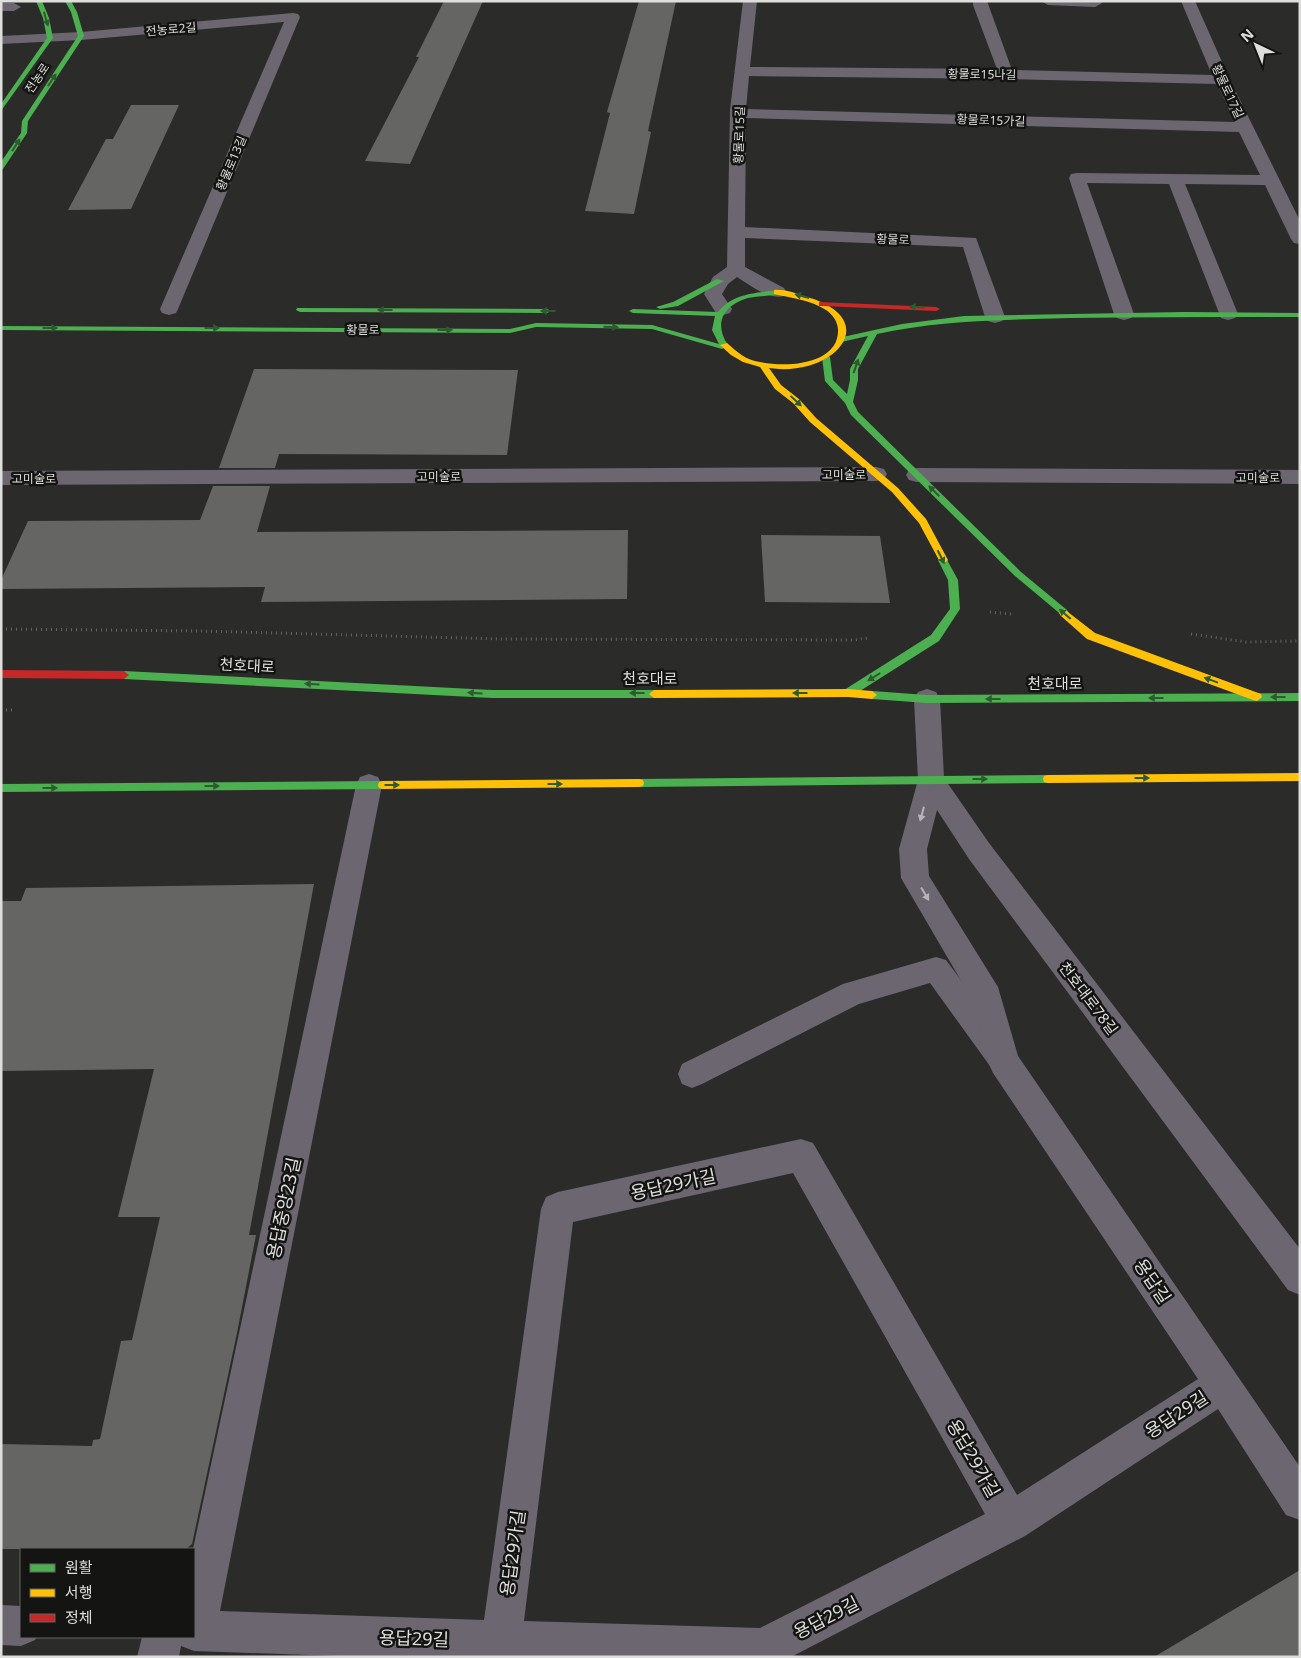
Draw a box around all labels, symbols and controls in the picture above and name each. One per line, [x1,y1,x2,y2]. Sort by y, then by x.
one-way arrow [42,12,50,27]
street label: 전농로2길 [145,18,197,40]
north arrow [1231,20,1281,70]
text: N [1236,24,1257,46]
street label: 전농로 [21,60,53,96]
street label: 황물로17길 [1208,61,1248,121]
street label: 황물로15나길 [947,65,1017,83]
one-way arrow [47,73,57,87]
street label: 황물로15길 [729,106,749,164]
street label: 황물로15가길 [956,110,1026,130]
street label: 황물로13길 [212,133,250,193]
one-way arrow [11,139,21,152]
street label: 황물로 [876,230,910,248]
one-way arrow [794,292,809,300]
one-way arrow [908,303,924,311]
one-way arrow [377,306,393,314]
one-way arrow [539,307,555,315]
street label: 황물로 [346,321,380,338]
one-way arrow [603,323,619,331]
one-way arrow [42,324,58,332]
one-way arrow [205,324,221,332]
one-way arrow [437,326,453,334]
one-way arrow [853,358,861,373]
one-way arrow [789,396,802,407]
street label: 고미술로 [822,466,866,483]
street label: 고미술로 [417,468,461,485]
street label: 고미술로 [1236,469,1280,486]
street label: 고미술로 [12,470,56,487]
one-way arrow [928,485,940,497]
one-way arrow [937,550,945,564]
one-way arrow [1059,608,1072,619]
street label: 천호대로 [219,654,275,676]
street label: 천호대로 [622,668,678,688]
one-way arrow [868,672,881,682]
street label: 천호대로 [1027,673,1083,693]
one-way arrow [1204,676,1219,683]
one-way arrow [304,679,320,687]
one-way arrow [466,688,482,696]
one-way arrow [629,689,645,697]
one-way arrow [791,689,807,697]
one-way arrow [1270,693,1286,701]
one-way arrow [1148,694,1164,702]
one-way arrow [985,695,1001,703]
one-way arrow [1134,774,1150,782]
one-way arrow [972,775,988,783]
one-way arrow [547,780,563,788]
one-way arrow [385,781,401,789]
one-way arrow [205,782,221,790]
one-way arrow [42,784,58,792]
one-way arrow [918,807,926,822]
one-way arrow [920,888,929,901]
street label: 천호대로78길 [1055,958,1123,1038]
street label: 용답중앙23길 [261,1155,305,1261]
street label: 용답29가길 [628,1163,718,1205]
street label: 용답길 [1129,1254,1177,1308]
street label: 용답29길 [1140,1385,1212,1443]
street label: 용답29가길 [942,1414,1006,1502]
street label: 용답29가길 [494,1508,530,1598]
legend [20,1548,195,1638]
text: 원활 [65,1557,93,1577]
text: 서행 [65,1582,93,1602]
street label: 용답29길 [789,1590,863,1644]
text: 정체 [65,1607,93,1627]
street label: 용답29길 [378,1625,450,1651]

